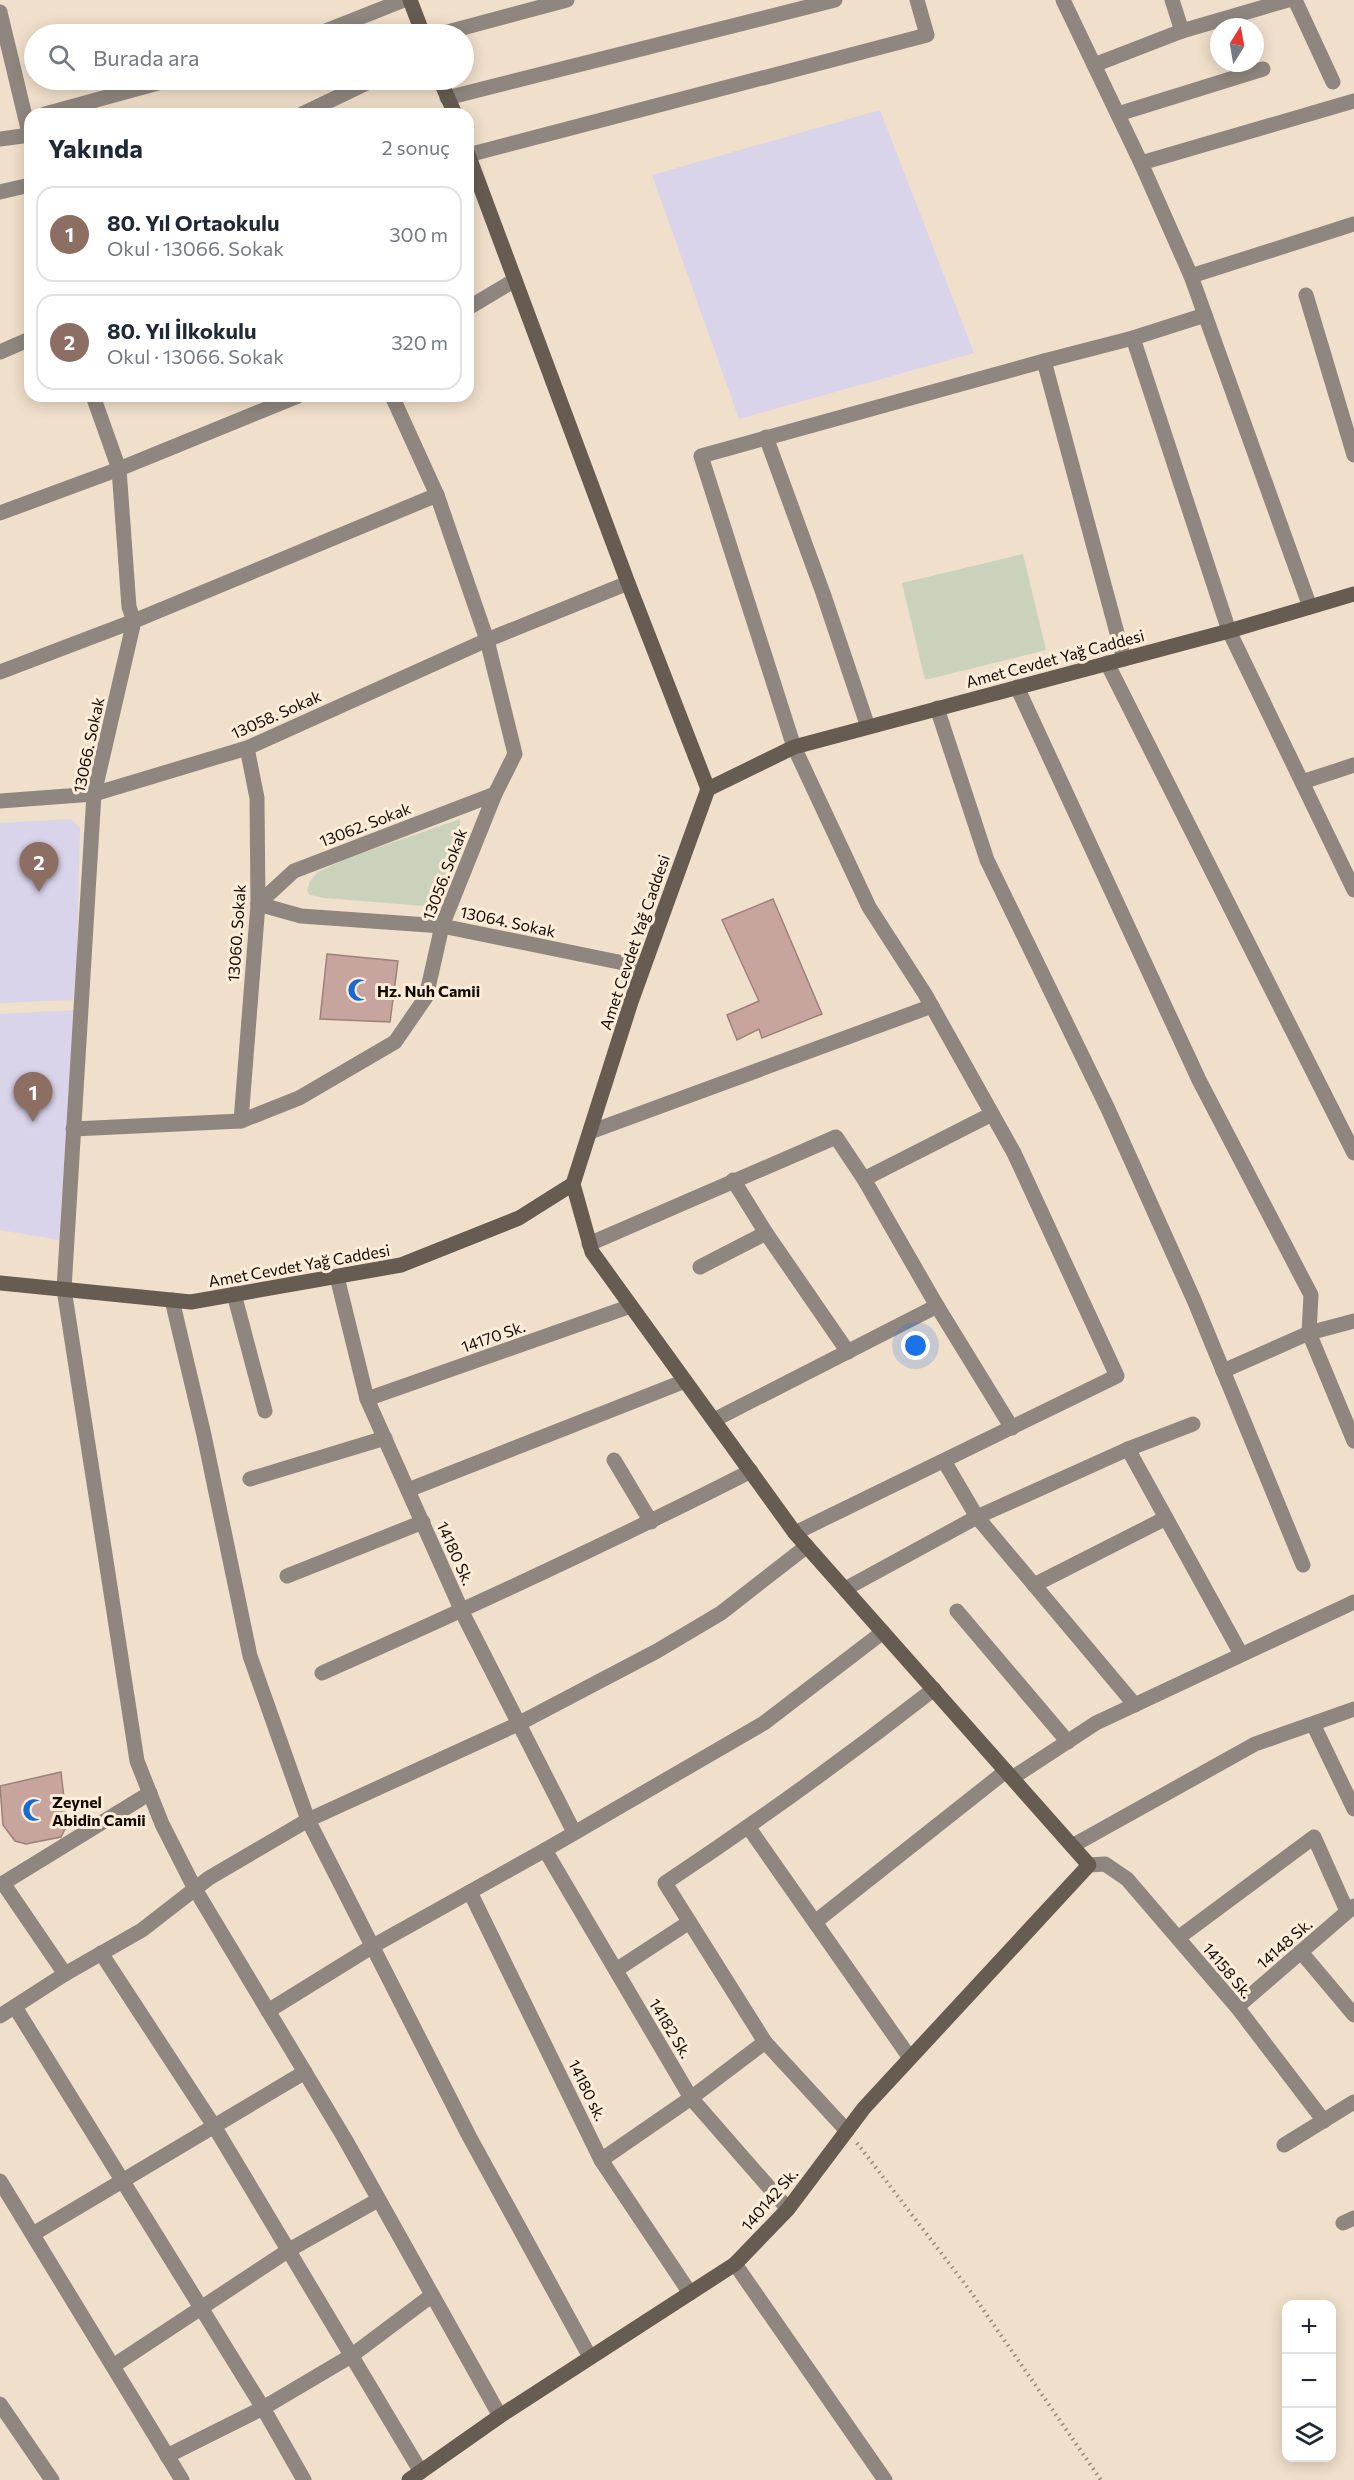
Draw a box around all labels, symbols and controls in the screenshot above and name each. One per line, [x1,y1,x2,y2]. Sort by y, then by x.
north arrow [1210,18,1264,72]
search box [24,24,474,90]
icon: search [45,41,78,74]
text: Burada ara [93,44,200,71]
text: Yakında [48,132,143,163]
text: 2 sonuç [382,135,450,159]
text: 80. Yıl Ortaokulu [107,209,280,236]
text: 1 [65,222,74,246]
text: 300 m [389,222,448,246]
text: Okul · 13066. Sokak [107,236,284,260]
text: 80. Yıl İlkokulu [107,317,257,344]
text: 2 [64,330,75,354]
text: 320 m [391,330,448,354]
text: Okul · 13066. Sokak [107,344,284,368]
street label: Amet Cevdet Yağ Caddesi [964,625,1146,691]
street label: 13058. Sokak [228,686,324,742]
street label: 13066. Sokak [69,695,107,794]
street label: 13062. Sokak [317,798,414,850]
street label: 13056. Sokak [418,825,470,922]
pin: 2 [20,842,58,892]
street label: Amet Cevdet Yağ Caddesi [595,852,673,1032]
street label: 13060. Sokak [223,883,249,982]
street label: 13064. Sokak [459,902,558,940]
mosque icon: Hz. Nuh Camii [346,977,372,1003]
place label: Hz. Nuh Camii [377,981,480,1000]
pin: 1 [14,1072,52,1122]
street label: Amet Cevdet Yağ Caddesi [207,1240,391,1290]
street label: 14170 Sk. [458,1316,528,1356]
your location [901,1331,930,1360]
street label: 14180 Sk. [434,1518,478,1588]
place label: Zeynel Abidin Camii [52,1792,146,1829]
mosque icon: Zeynel Abidin Camii [21,1797,47,1823]
street label: 14148 Sk. [1252,1914,1316,1972]
street label: 14158 Sk. [1199,1938,1257,2002]
street label: 14182 Sk. [646,1995,696,2061]
street label: 14180 sk. [565,2056,611,2124]
street label: 140142 Sk. [737,2164,801,2234]
map controls [1282,2300,1336,2462]
button: + [1282,2300,1336,2354]
button: − [1282,2354,1336,2408]
button: layers [1282,2408,1336,2462]

